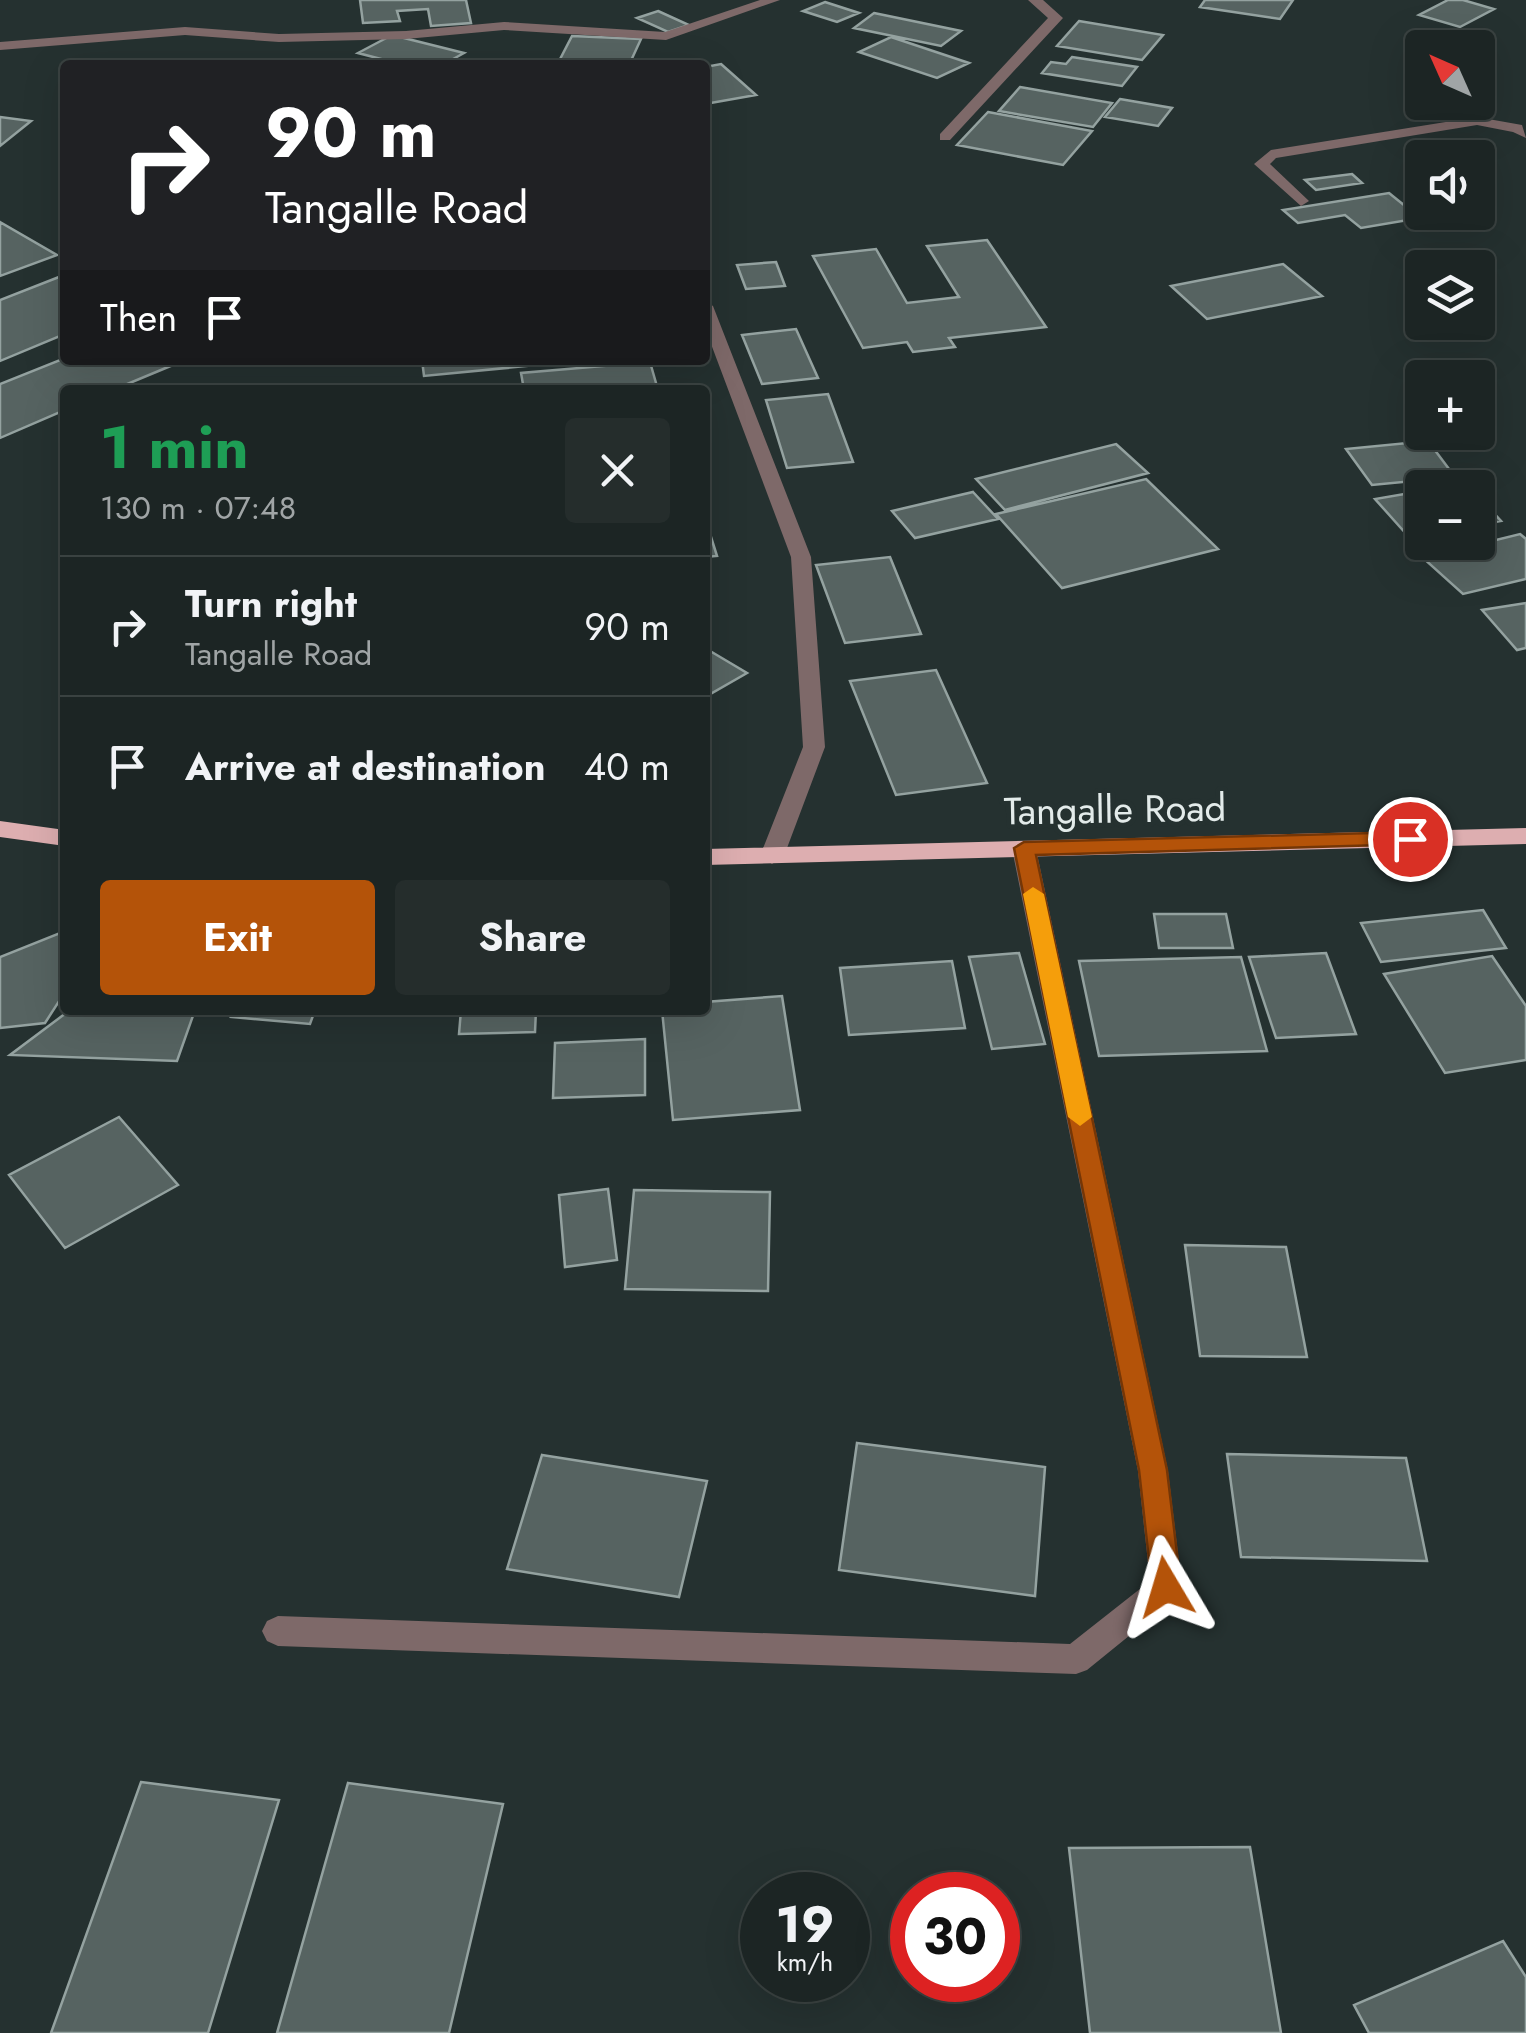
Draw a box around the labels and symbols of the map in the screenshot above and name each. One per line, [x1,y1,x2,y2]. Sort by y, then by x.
north arrow [1405,30,1495,120]
street label: Tangalle Road [1003,780,1227,838]
pin [1368,797,1453,882]
position arrow [1114,1535,1218,1639]
speed limit sign: 30 [890,1872,1020,2002]

